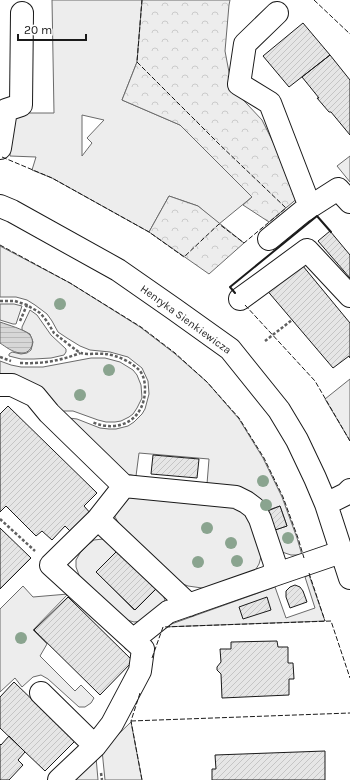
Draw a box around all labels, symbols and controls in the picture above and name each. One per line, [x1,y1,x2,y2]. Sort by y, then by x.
scale bar [18,16,86,42]
text: 20 m [24,23,52,37]
street label: Henryka Sienkiewicza [138,282,234,357]

